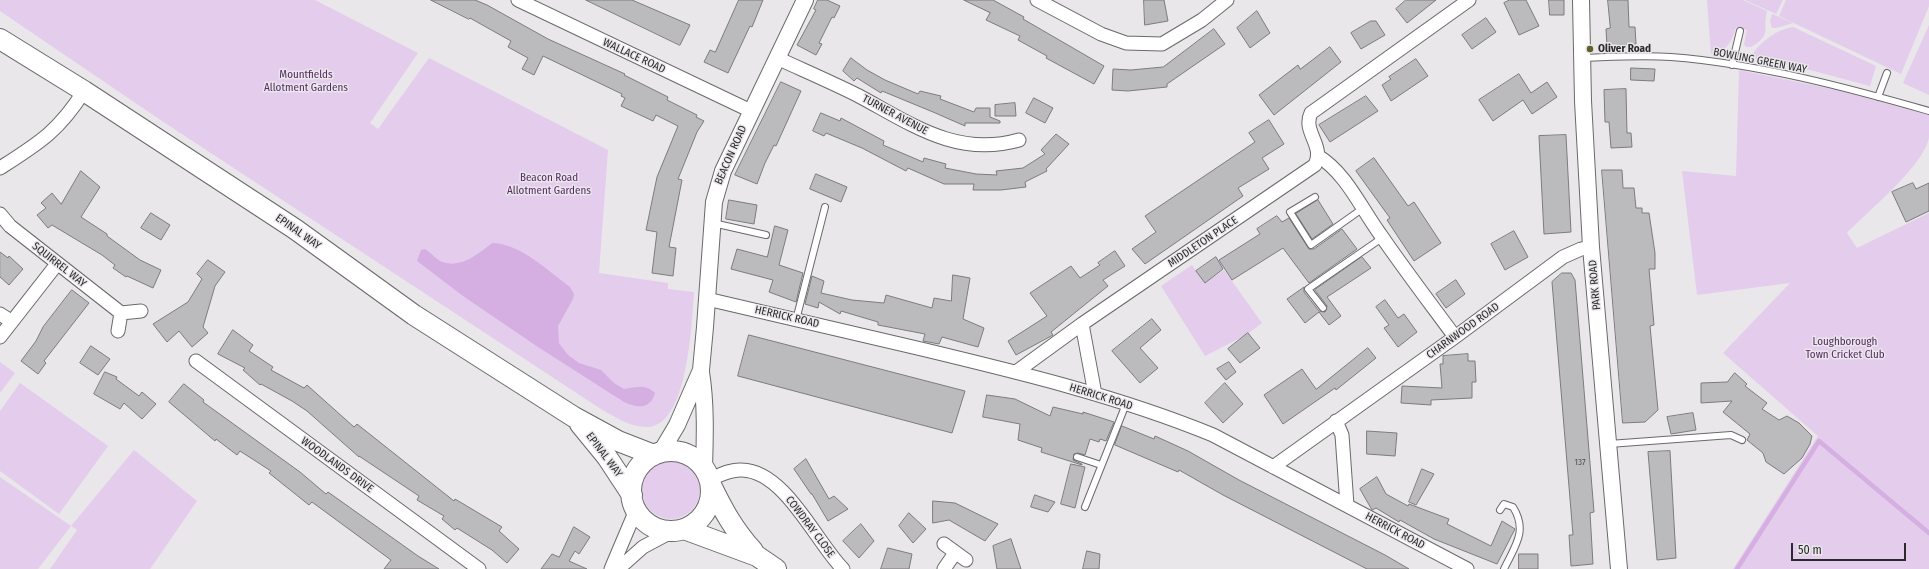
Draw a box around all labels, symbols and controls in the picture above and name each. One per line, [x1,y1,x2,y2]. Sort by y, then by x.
street label: WALLACE ROAD [601,36,667,76]
place label: Oliver Road [1598,42,1651,56]
marker: Oliver Road [1585,44,1595,54]
street label: BOWLING GREEN WAY [1712,45,1808,77]
park label: Mountfields Allotment Gardens [264,68,348,94]
street label: TURNER AVENUE [860,92,930,138]
street label: BEACON ROAD [712,123,750,187]
park label: Beacon Road Allotment Gardens [507,171,591,197]
street label: EPINAL WAY [273,211,323,253]
street label: MIDDLETON PLACE [1166,214,1240,270]
street label: SQUIRREL WAY [29,240,89,290]
street label: PARK ROAD [1586,259,1604,311]
street label: CHARNWOOD ROAD [1424,300,1502,362]
street label: HERRICK ROAD [754,303,820,331]
park label: Loughborough Town Cricket Club [1805,335,1885,361]
street label: HERRICK ROAD [1068,381,1134,413]
street label: EPINAL WAY [583,430,625,480]
street label: WOODLANDS DRIVE [298,434,376,496]
house number: 137 [1574,457,1586,467]
street label: COWDRAY CLOSE [783,494,837,560]
street label: HERRICK ROAD [1363,510,1427,552]
scale bar [1793,535,1908,561]
text: 50 m [1798,543,1822,557]

